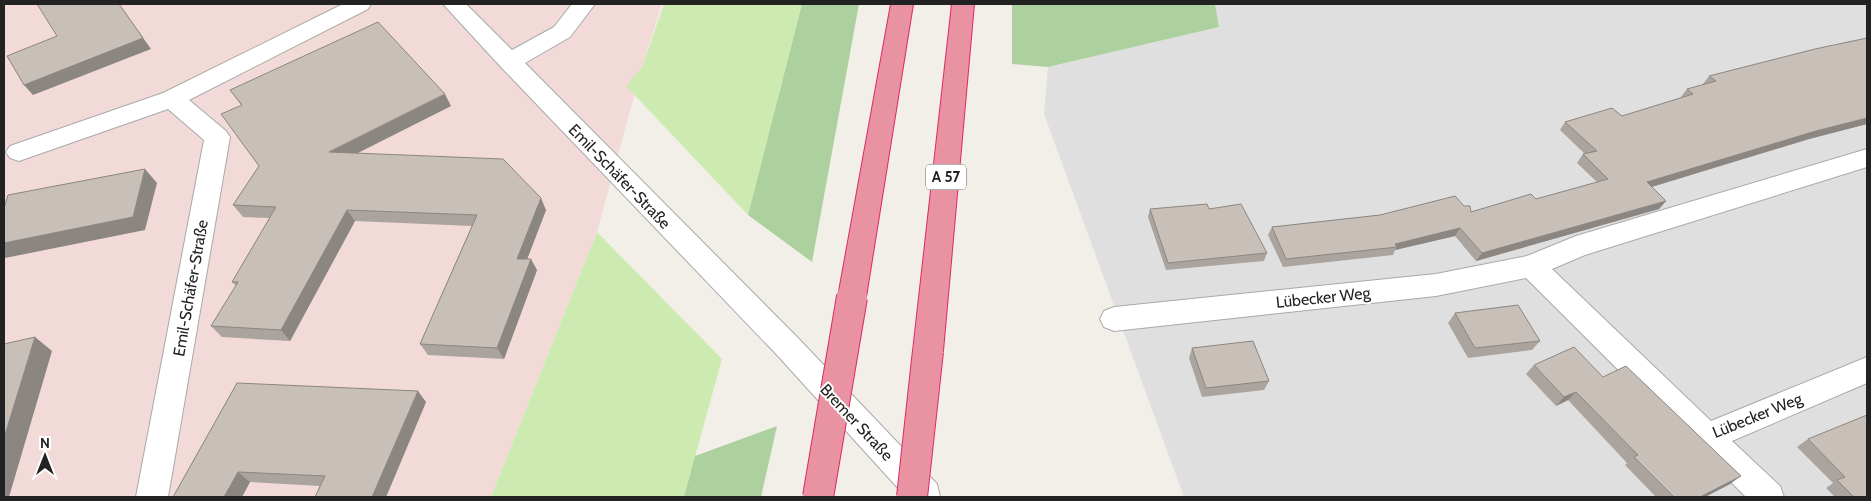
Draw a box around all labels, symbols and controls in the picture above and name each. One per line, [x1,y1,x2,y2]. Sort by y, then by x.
street label: Emil-Schäfer-Straße [565,120,675,233]
road number: A 57 [926,164,966,190]
street label: Emil-Schäfer-Straße [169,218,212,358]
street label: Lübecker Weg [1275,283,1372,312]
street label: Bremer Straße [816,380,897,465]
street label: Lübecker Weg [1710,388,1806,442]
north arrow [20,431,70,481]
text: N [40,434,50,452]

